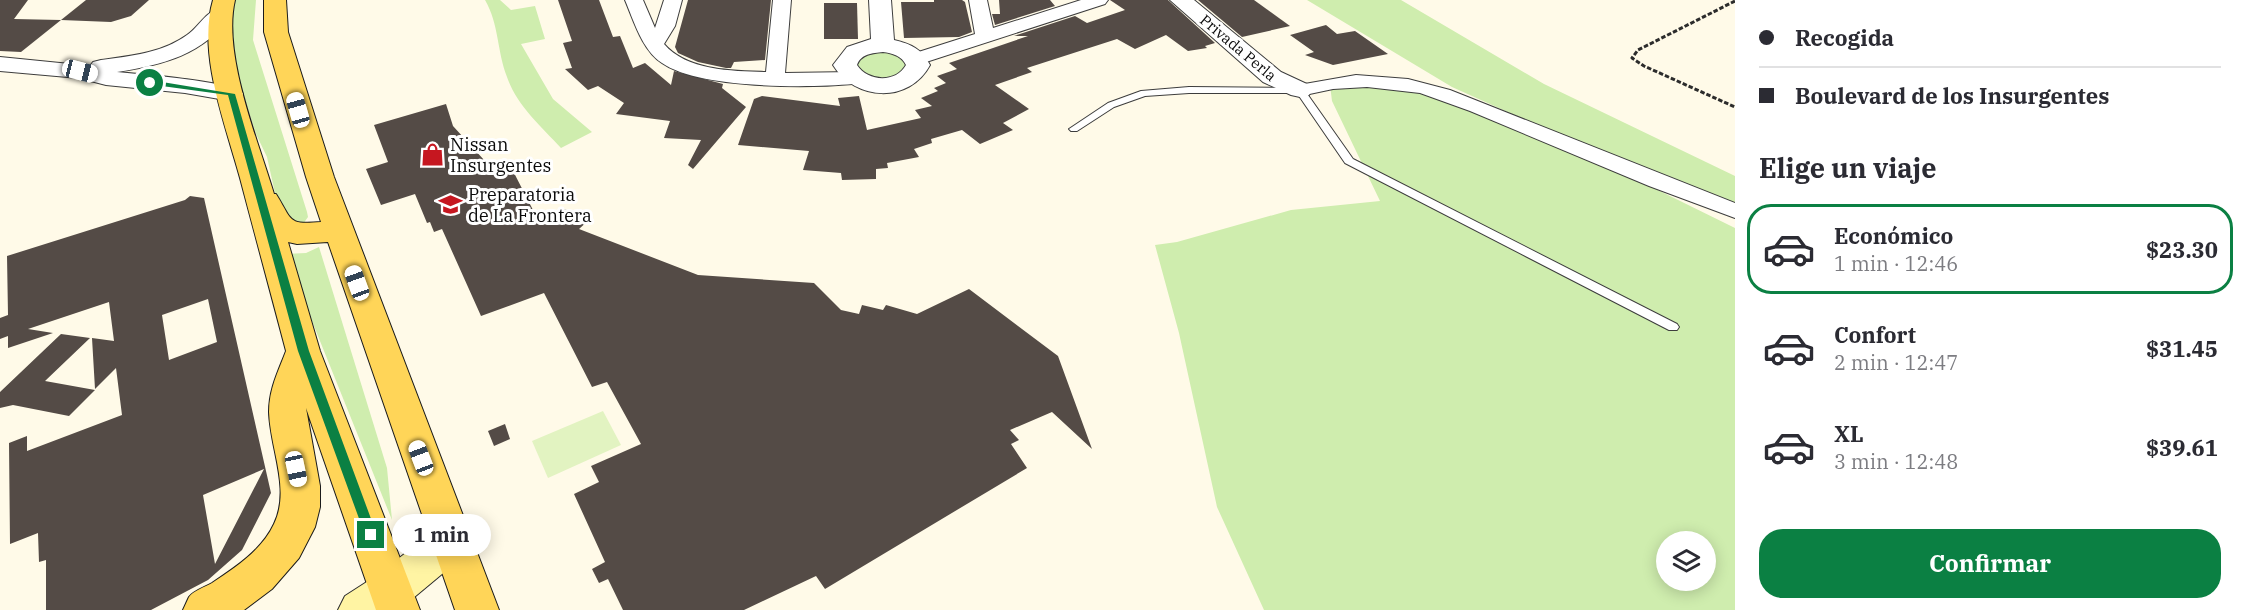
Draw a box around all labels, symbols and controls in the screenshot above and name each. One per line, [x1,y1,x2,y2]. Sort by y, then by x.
street label: Privada Perla [1196,10,1280,85]
text: Recogida [1795,23,1894,52]
car [60,58,100,84]
route start [136,69,163,96]
text: Boulevard de los Insurgentes [1795,81,2109,110]
car [284,90,312,130]
place label: Nissan Insurgentes [450,133,551,177]
shop icon: Nissan Insurgentes [419,142,445,168]
text: Elige un viaje [1759,150,1937,185]
place label: Preparatoria de La Frontera [468,183,592,227]
school or university icon: Preparatoria de La Frontera [437,192,463,218]
text: Económico [1834,221,1953,250]
icon: car [1762,222,1816,276]
text: $23.30 [2146,235,2218,264]
text: 1 min · 12:46 [1834,250,1958,277]
car [342,263,372,303]
text: Confort [1834,320,1916,349]
icon: car [1762,321,1816,375]
text: $31.45 [2146,334,2218,363]
text: 2 min · 12:47 [1834,349,1958,376]
text: XL [1834,419,1864,448]
icon: car [1762,420,1816,474]
text: $39.61 [2146,433,2218,462]
car [406,438,436,478]
text: 3 min · 12:48 [1834,448,1958,475]
car [283,450,309,488]
callout: 1 min [392,514,491,556]
route end [357,521,384,548]
text: 1 min [414,521,470,548]
button: Confirmar [1759,529,2221,598]
map controls [1656,531,1716,591]
button: layers [1656,531,1716,591]

